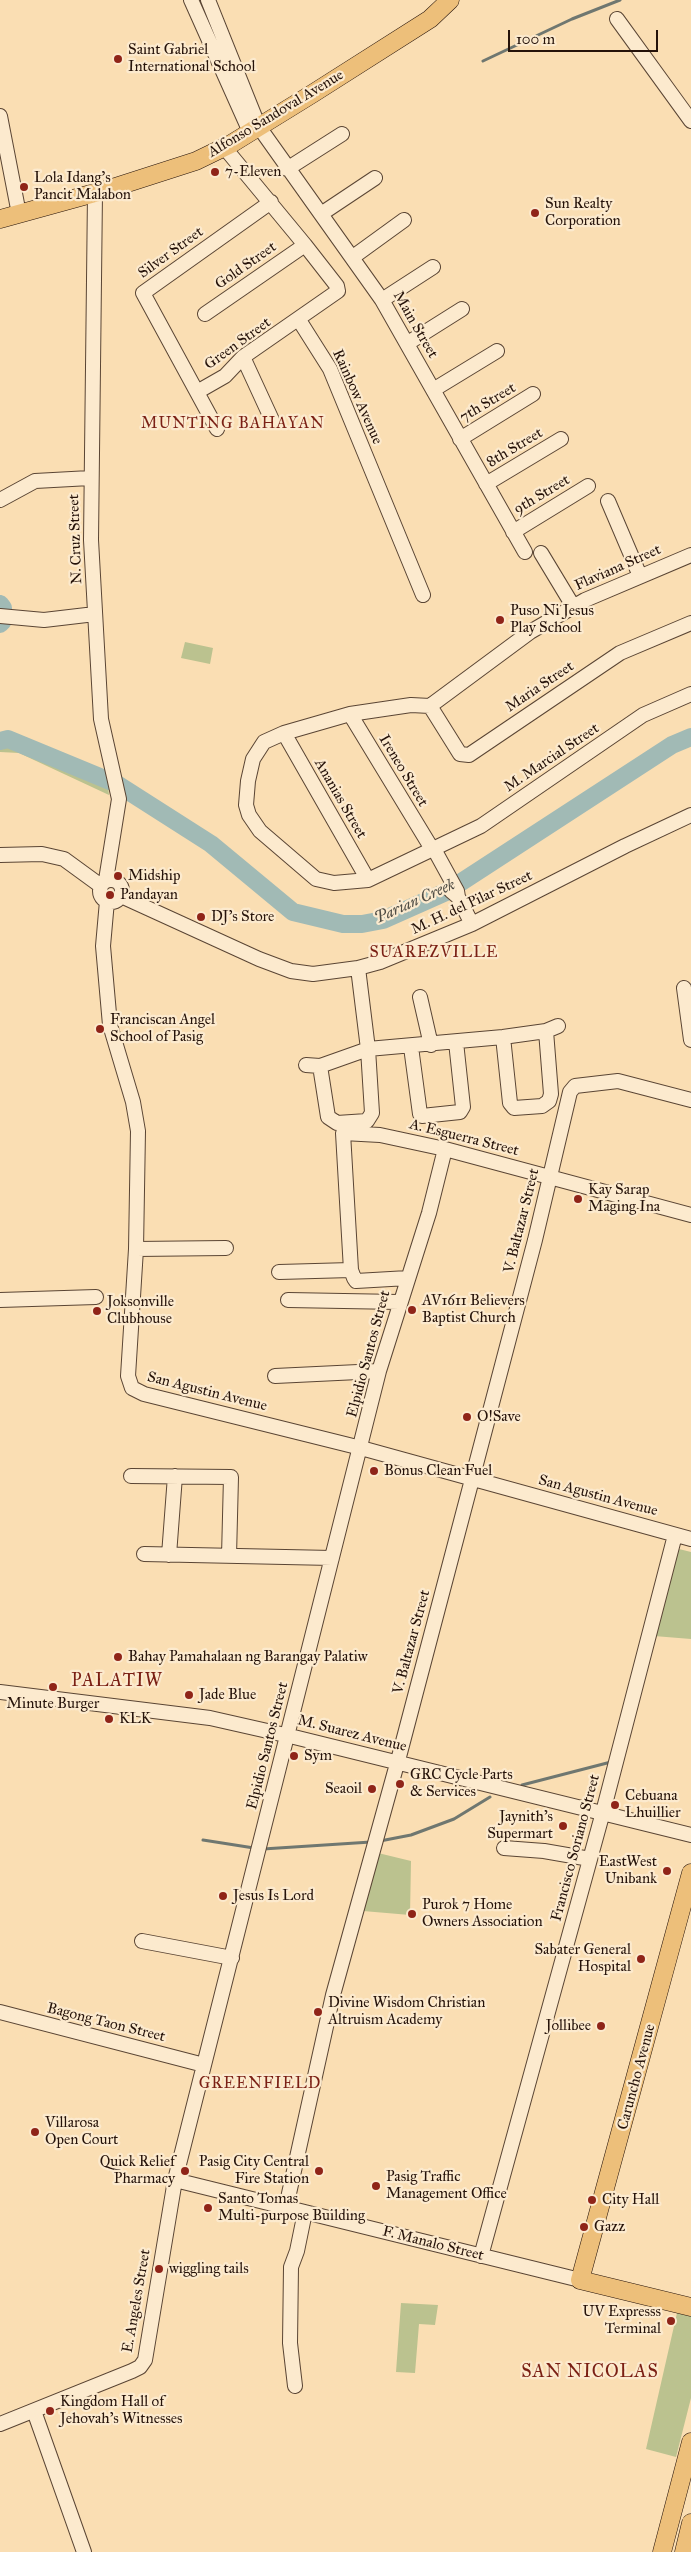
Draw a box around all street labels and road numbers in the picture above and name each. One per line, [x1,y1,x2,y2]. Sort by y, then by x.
street label: Alfonso Sandoval Avenue [205,66,347,162]
street label: Silver Street [135,223,207,283]
street label: Gold Street [212,238,280,294]
street label: Main Street [389,288,441,362]
street label: Green Street [201,314,275,374]
street label: Rainbow Avenue [328,347,386,447]
street label: 7th Street [457,379,519,427]
street label: 8th Street [484,424,546,472]
street label: 9th Street [511,471,573,519]
street label: N. Cruz Street [65,494,87,584]
street label: Flaviana Street [572,541,664,595]
street label: Maria Street [502,658,578,716]
street label: M. Marcial Street [501,720,603,796]
street label: Ireneo Street [374,732,432,810]
street label: Ananias Street [310,756,370,842]
street label: M. H. del Pilar Street [409,867,535,939]
street label: A. Esguerra Street [407,1116,521,1160]
street label: V. Baltazar Street [500,1167,544,1275]
street label: Elpidio Santos Street [343,1288,395,1420]
street label: San Agustin Avenue [145,1368,269,1416]
street label: San Agustin Avenue [536,1471,660,1521]
street label: V. Baltazar Street [389,1588,435,1696]
street label: Elpidio Santos Street [243,1680,293,1812]
street label: M. Suarez Avenue [296,1712,408,1756]
street label: Francisco Soriano Street [548,1773,604,1923]
street label: Bagong Taon Street [45,2000,167,2046]
street label: Caruncho Avenue [614,2022,660,2132]
street label: F. Manalo Street [381,2223,485,2265]
street label: E. Angeles Street [119,2248,155,2354]

